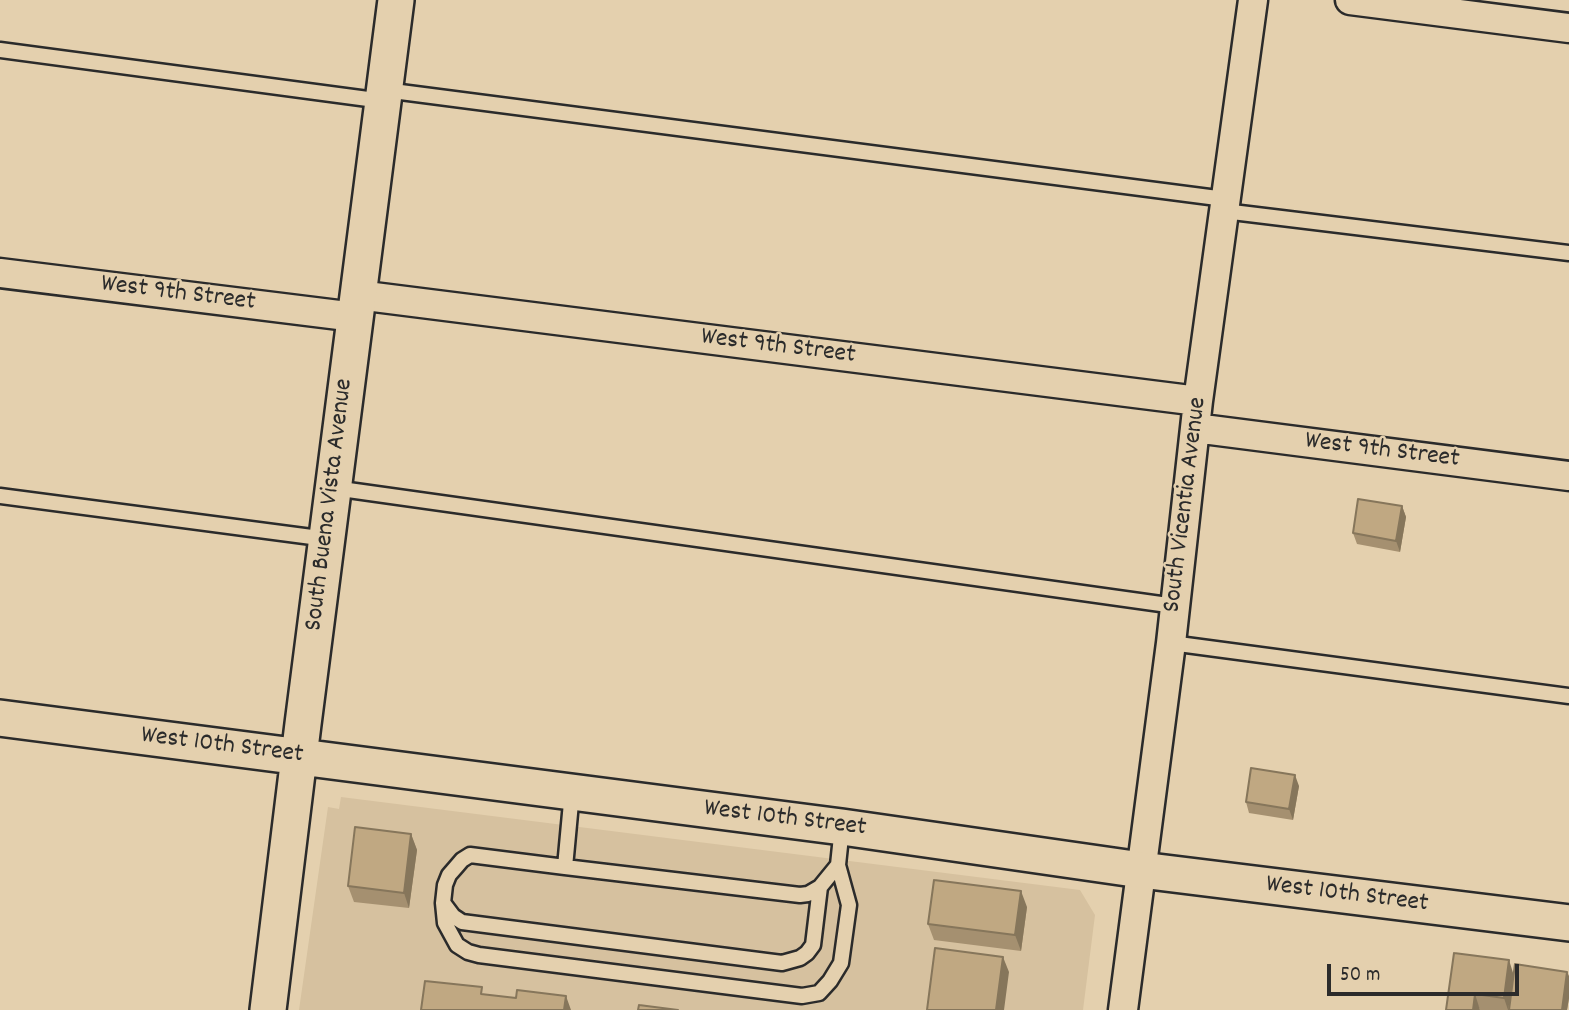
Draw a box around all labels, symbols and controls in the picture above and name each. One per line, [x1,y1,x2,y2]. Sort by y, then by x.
street label: West 9th Street [99,270,257,320]
street label: West 9th Street [699,323,857,373]
street label: South Buena Vista Avenue [300,377,362,633]
street label: South Vicentia Avenue [1158,396,1216,614]
street label: West 9th Street [1303,427,1461,477]
street label: West 10th Street [139,722,305,772]
street label: West 10th Street [702,795,868,845]
street label: West 10th Street [1264,871,1430,921]
scale bar [1331,950,1524,994]
text: 50 m [1340,961,1380,991]

